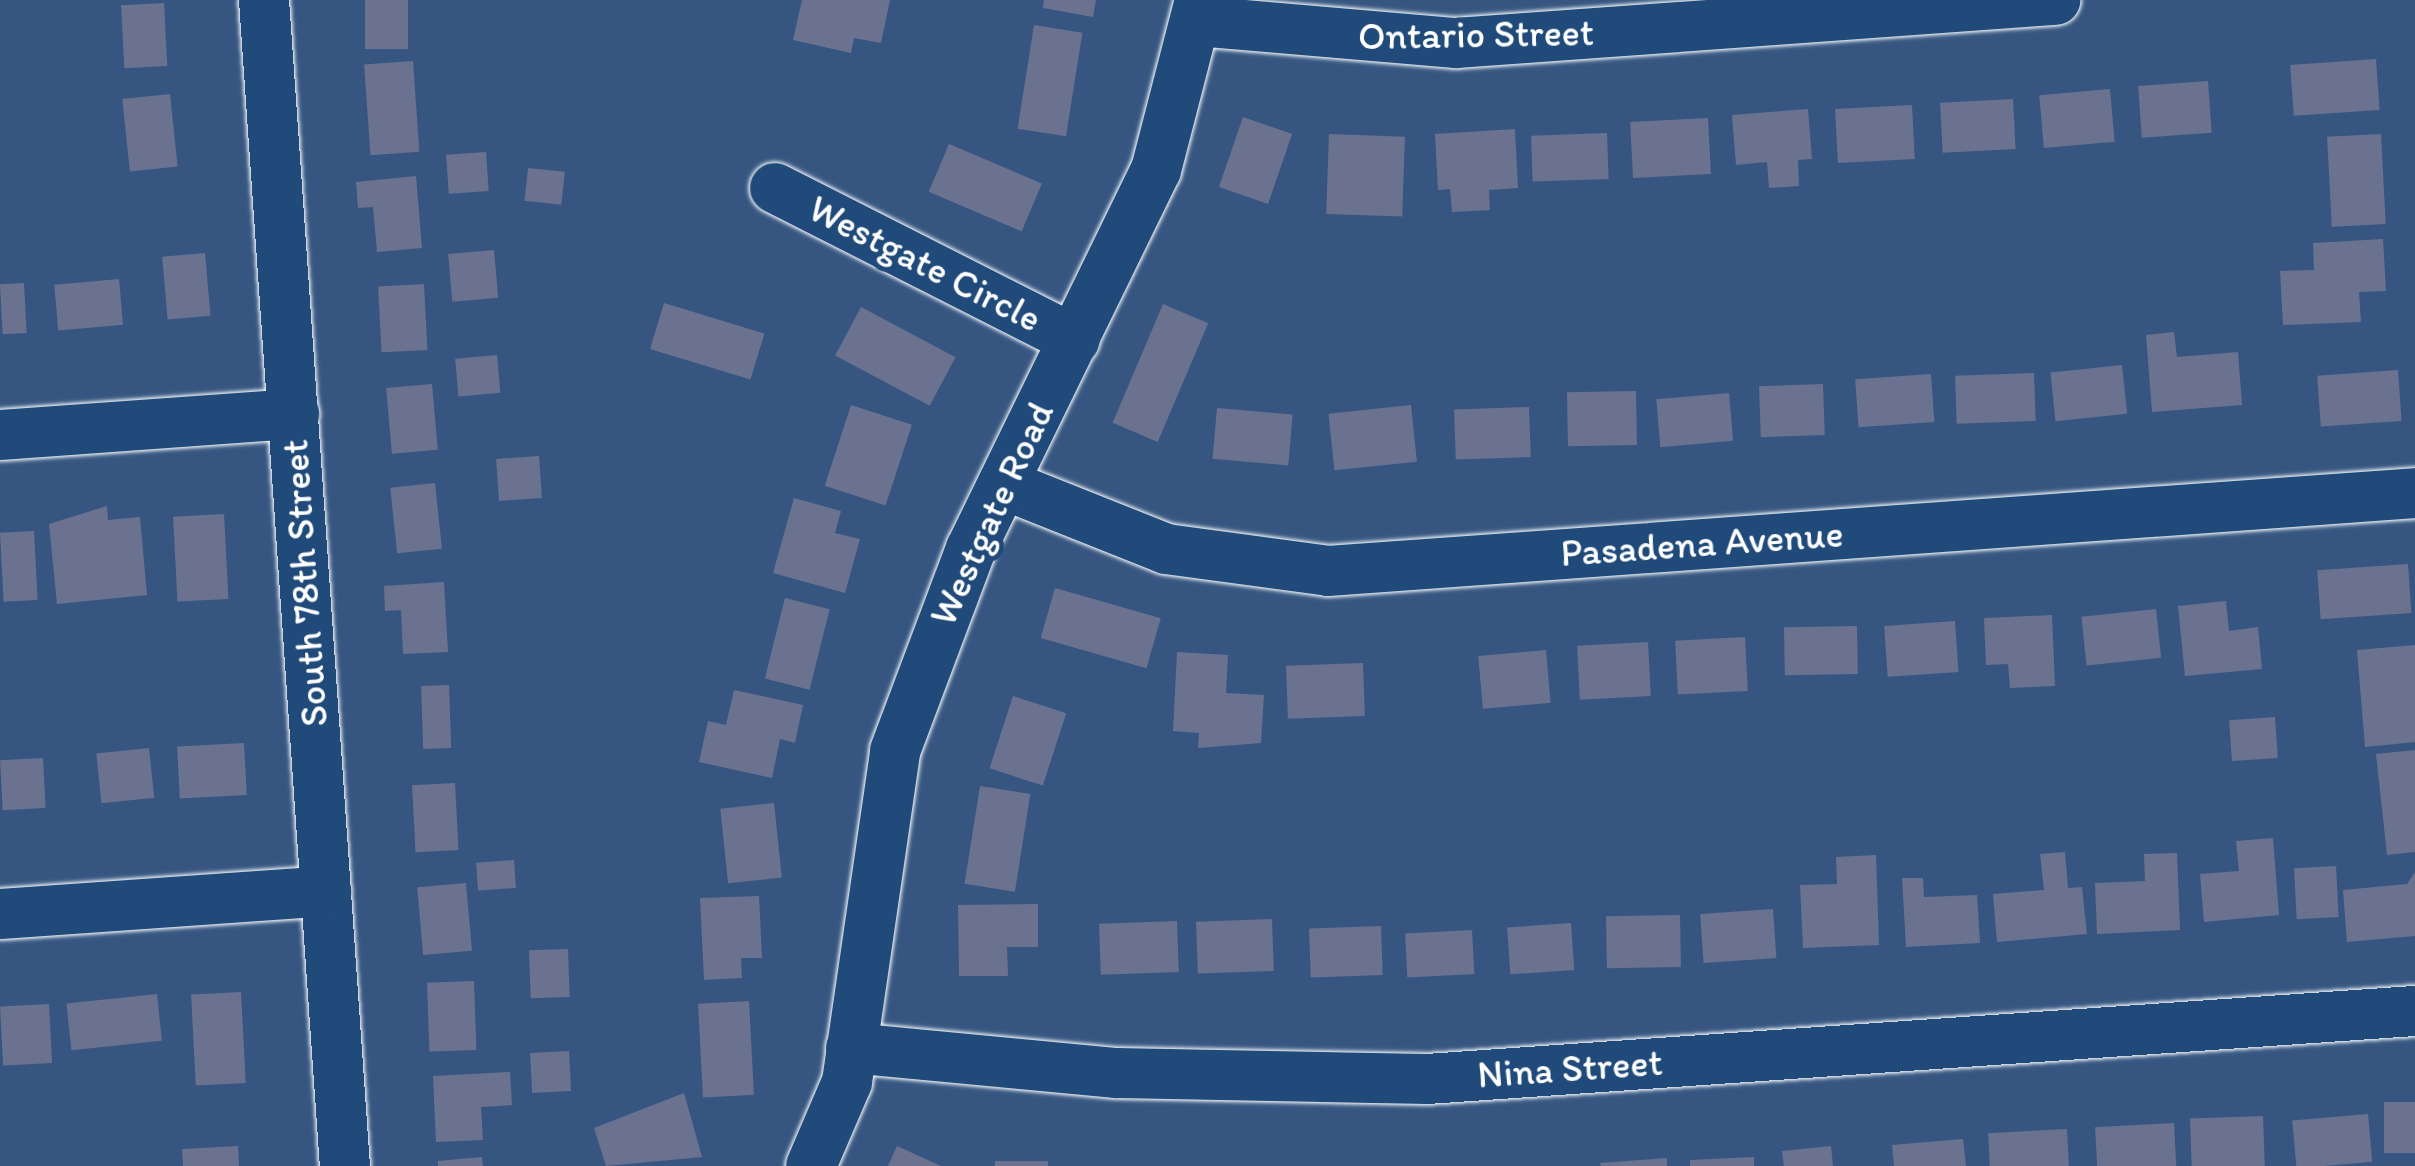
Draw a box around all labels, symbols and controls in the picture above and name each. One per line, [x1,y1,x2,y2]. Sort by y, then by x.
street label: Ontario Street [1358,10,1594,60]
street label: Westgate Circle [801,186,1049,342]
street label: Westgate Road [920,395,1064,633]
street label: South 78th Street [272,439,338,727]
street label: Pasadena Avenue [1559,511,1845,577]
street label: Nina Street [1476,1040,1664,1098]

